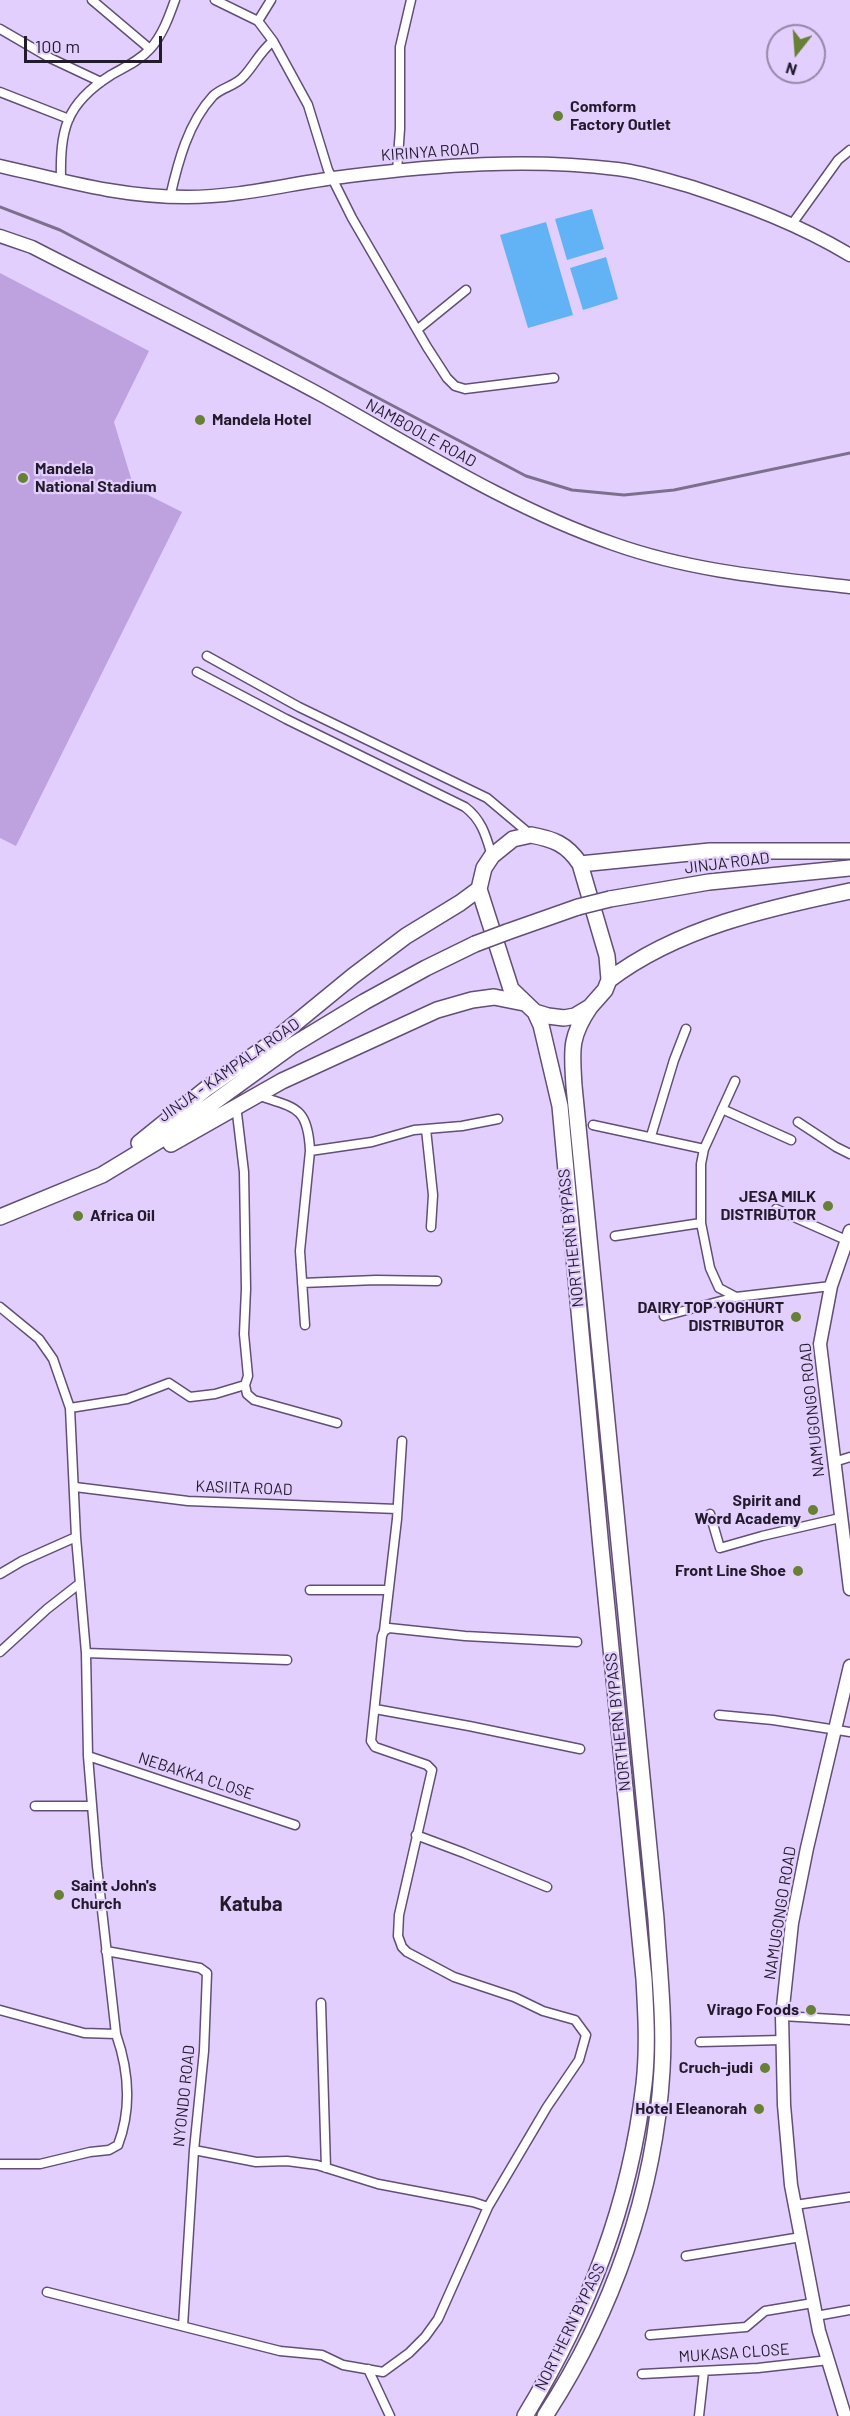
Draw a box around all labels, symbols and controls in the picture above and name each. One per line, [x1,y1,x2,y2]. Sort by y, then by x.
scale bar [27,24,165,62]
north arrow [766,24,826,84]
text: 100 m [35,35,80,57]
text: N [783,59,799,80]
place label: Comform Factory Outlet [570,97,671,135]
marker: Comform Factory Outlet [551,109,565,123]
street label: KIRINYA ROAD [380,139,480,165]
street label: NAMBOOLE ROAD [362,395,480,471]
place label: Mandela Hotel [212,410,311,430]
marker: Mandela Hotel [193,413,207,427]
place label: Mandela National Stadium [35,459,157,497]
marker: Mandela National Stadium [16,471,30,485]
street label: JINJA ROAD [683,848,771,878]
street label: JINJA - KAMPALA ROAD [155,1014,303,1126]
street label: NORTHERN BYPASS [554,1168,588,1308]
place label: JESA MILK DISTRIBUTOR [720,1187,816,1225]
marker: JESA MILK DISTRIBUTOR [821,1199,835,1213]
place label: Africa Oil [90,1206,155,1226]
marker: Africa Oil [71,1209,85,1223]
place label: DAIRY TOP YOGHURT DISTRIBUTOR [637,1298,784,1336]
marker: DAIRY TOP YOGHURT DISTRIBUTOR [789,1310,803,1324]
street label: NAMUGONGO ROAD [795,1342,829,1478]
street label: KASIITA ROAD [195,1477,293,1499]
place label: Spirit and Word Academy [695,1491,801,1529]
marker: Spirit and Word Academy [806,1503,820,1517]
place label: Front Line Shoe [675,1561,786,1581]
marker: Front Line Shoe [791,1564,805,1578]
street label: NORTHERN BYPASS [601,1652,635,1792]
street label: NEBAKKA CLOSE [136,1748,256,1804]
street label: NAMUGONGO ROAD [760,1845,800,1981]
place label: Saint John's Church [71,1876,156,1914]
marker: Saint John's Church [52,1888,66,1902]
district label: Katuba [219,1892,283,1916]
place label: Virago Foods [707,2000,799,2020]
marker: Virago Foods [804,2003,818,2017]
street label: NYONDO ROAD [169,2044,199,2148]
place label: Cruch-judi [679,2058,753,2078]
marker: Cruch-judi [758,2061,772,2075]
place label: Hotel Eleanorah [635,2099,747,2119]
marker: Hotel Eleanorah [752,2102,766,2116]
street label: NORTHERN BYPASS [531,2260,609,2394]
street label: MUKASA CLOSE [678,2340,790,2366]

